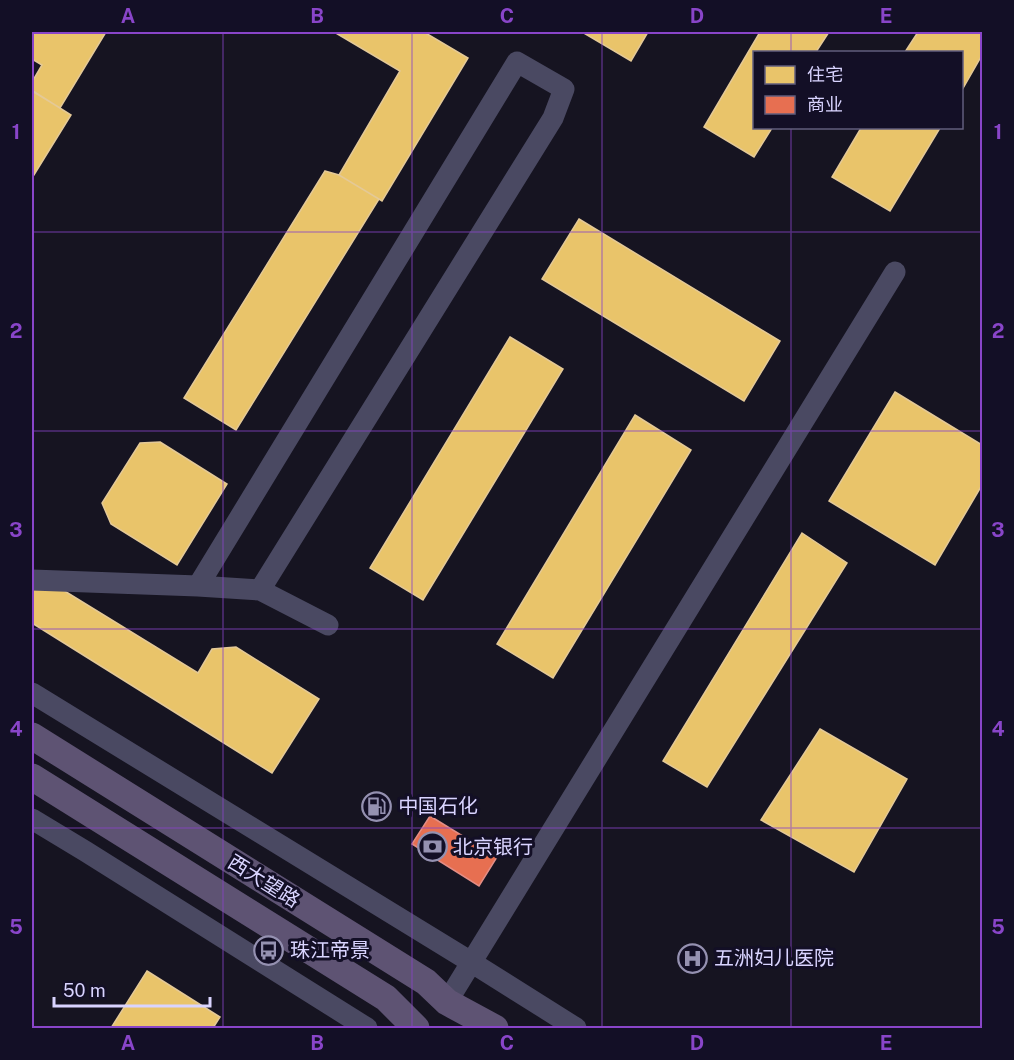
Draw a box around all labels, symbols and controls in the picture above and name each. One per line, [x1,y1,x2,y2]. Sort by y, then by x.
text: A [121,4,135,28]
text: B [310,4,324,28]
text: C [500,4,514,28]
text: D [690,4,704,28]
text: E [880,4,892,28]
legend [753,51,963,129]
text: 住宅 [807,64,843,85]
text: 商业 [807,94,843,115]
text: 1 [12,120,20,144]
text: 1 [994,120,1002,144]
text: 2 [10,319,22,343]
text: 2 [992,319,1004,343]
text: 3 [9,518,23,542]
text: 3 [991,518,1005,542]
text: 4 [9,717,23,741]
text: 4 [991,717,1005,741]
fuel station icon: 中国石化 [361,790,393,822]
place label: 中国石化 [398,794,478,818]
bank icon: 北京银行 [416,831,448,863]
place label: 北京银行 [453,835,533,859]
street label: 西大望路 [224,850,304,912]
text: 5 [9,915,23,939]
text: 5 [991,915,1005,939]
bus stop icon: 珠江帝景 [253,934,285,966]
place label: 珠江帝景 [290,938,370,962]
hospital icon: 五洲妇儿医院 [677,942,709,974]
place label: 五洲妇儿医院 [714,946,834,970]
scale bar [54,970,210,1008]
text: 50 m [63,980,106,1001]
text: A [121,1031,135,1055]
text: B [310,1031,324,1055]
text: C [500,1031,514,1055]
text: D [690,1031,704,1055]
text: E [880,1031,892,1055]

